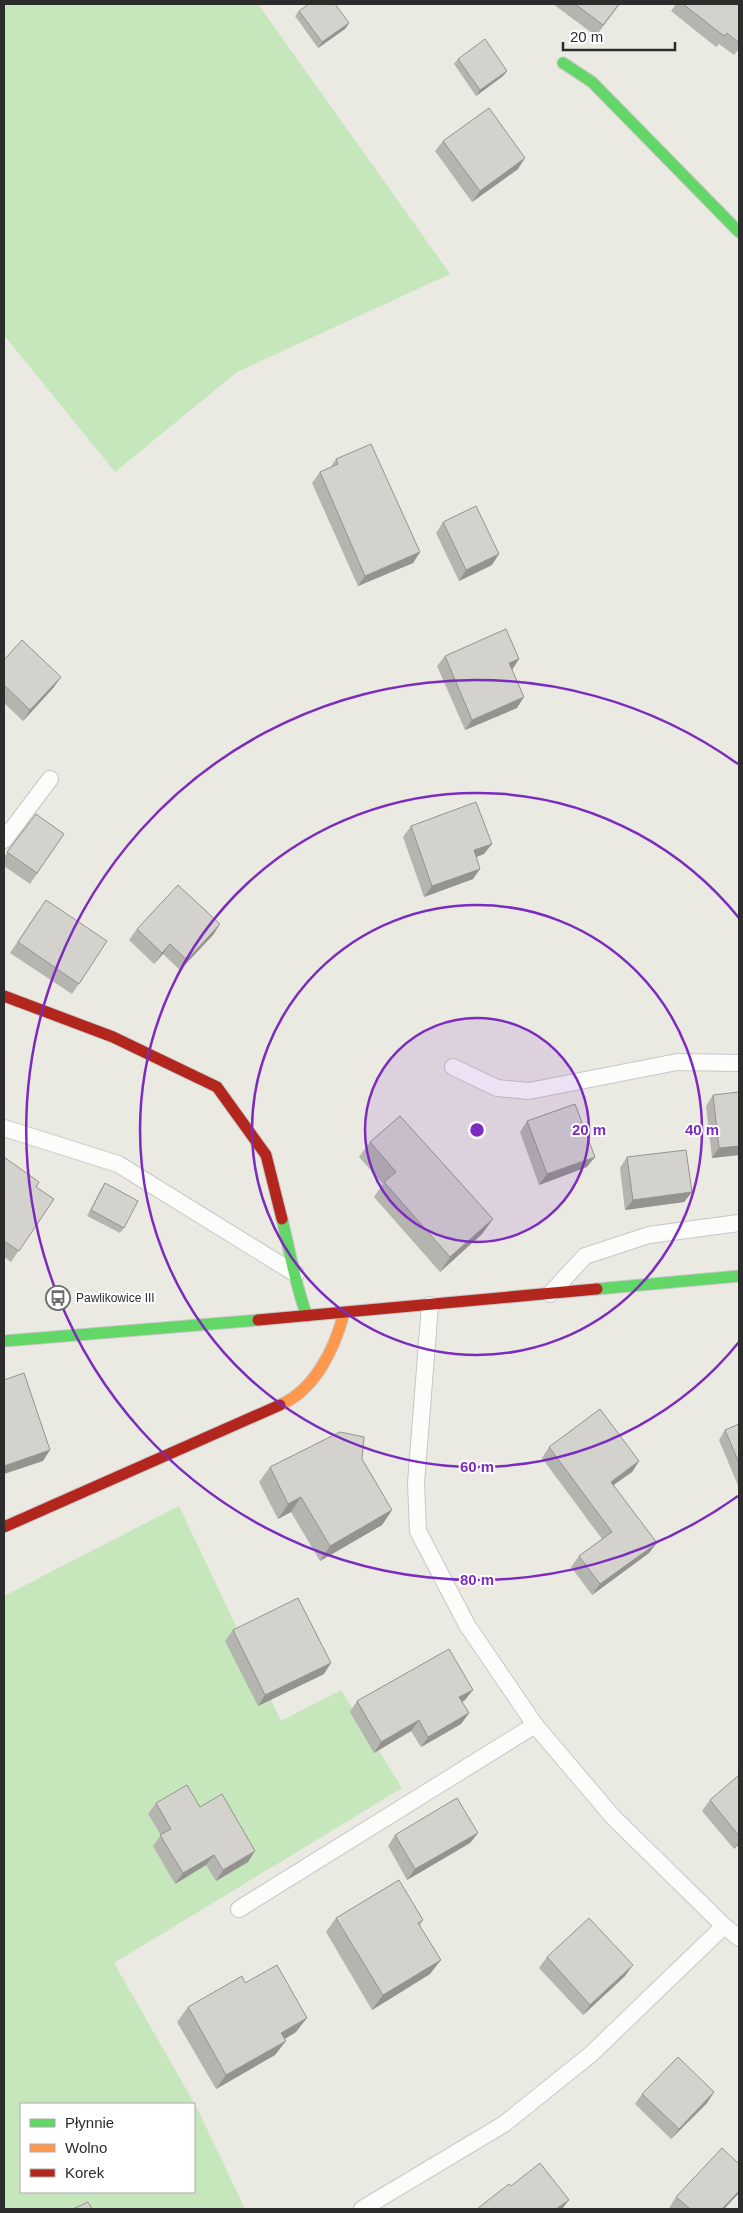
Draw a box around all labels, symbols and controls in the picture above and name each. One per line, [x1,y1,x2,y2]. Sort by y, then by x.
scale bar [563,20,676,52]
text: 20 m [570,28,603,45]
centre of rings [468,1121,486,1139]
text: 20 m [572,1121,606,1138]
text: 40 m [685,1121,719,1138]
bus stop icon: Pawlikowice III [45,1285,71,1311]
place label: Pawlikowice III [76,1291,155,1305]
text: 60 m [460,1458,494,1475]
text: 80 m [460,1571,494,1588]
legend [20,2103,195,2193]
text: Płynnie [65,2114,114,2131]
text: Wolno [65,2139,107,2156]
text: Korek [65,2164,105,2181]

